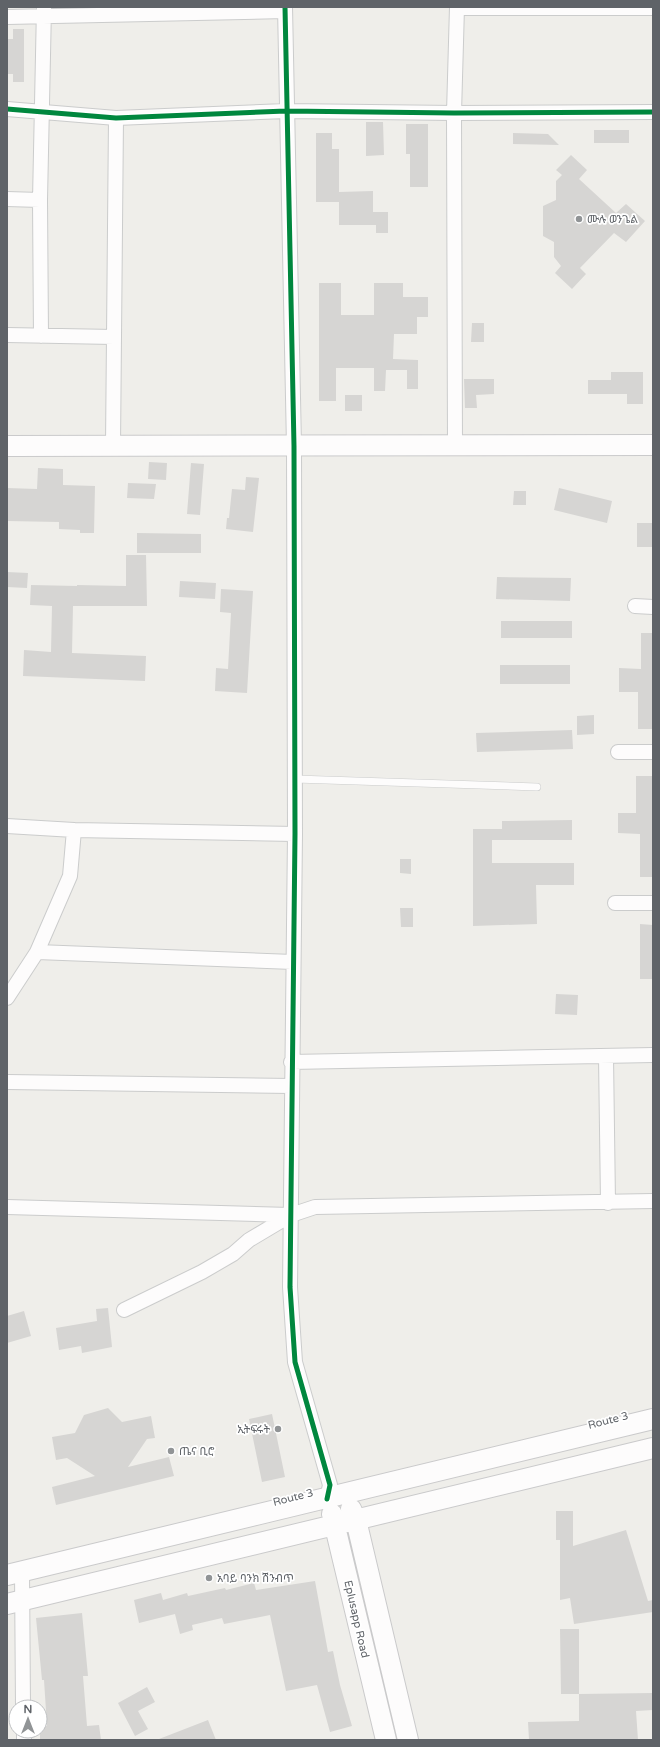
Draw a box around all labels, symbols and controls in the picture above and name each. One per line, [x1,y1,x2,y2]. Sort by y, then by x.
place label: ሙሉ ወንጌል [587,213,638,226]
marker: ሙሉ ወንጌል [574,214,584,224]
street label: Route 3 [586,1409,630,1432]
place label: ኢትፍሩት [237,1423,270,1436]
marker: ኢትፍሩት [273,1424,283,1434]
place label: ጤና ቢሮ [179,1445,215,1458]
marker: ጤና ቢሮ [166,1446,176,1456]
street label: Route 3 [271,1486,315,1509]
place label: አባይ ባንክ ሽንብጥ [217,1572,294,1585]
marker: አባይ ባንክ ሽንብጥ [204,1573,214,1583]
street label: Eplusapp Road [341,1579,372,1659]
north arrow [8,1699,48,1739]
text: N [24,1703,32,1716]

